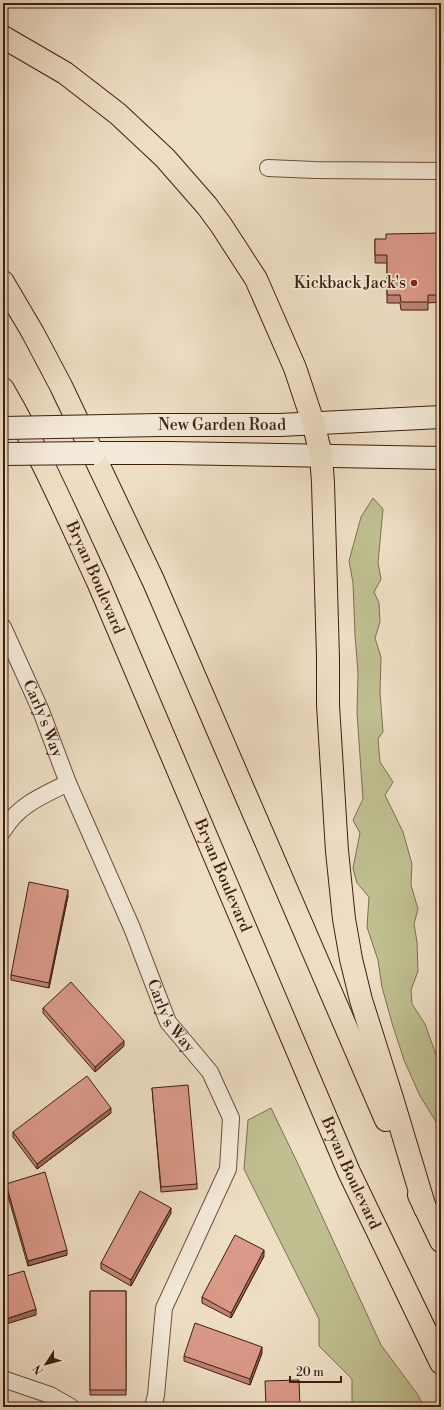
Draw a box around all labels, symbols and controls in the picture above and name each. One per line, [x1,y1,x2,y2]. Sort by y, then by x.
place label: Kickback Jack's [294,273,406,293]
marker: Kickback Jack's [409,278,419,288]
street label: New Garden Road [158,415,286,435]
street label: Bryan Boulevard [61,517,129,637]
street label: Carly's Way [18,677,67,760]
street label: Bryan Boulevard [189,815,256,935]
street label: Carly's Way [143,976,199,1057]
street label: Bryan Boulevard [316,1113,385,1233]
north arrow [26,1344,66,1384]
scale bar [290,1358,341,1384]
text: N [30,1361,47,1377]
text: 20 m [296,1365,324,1380]

